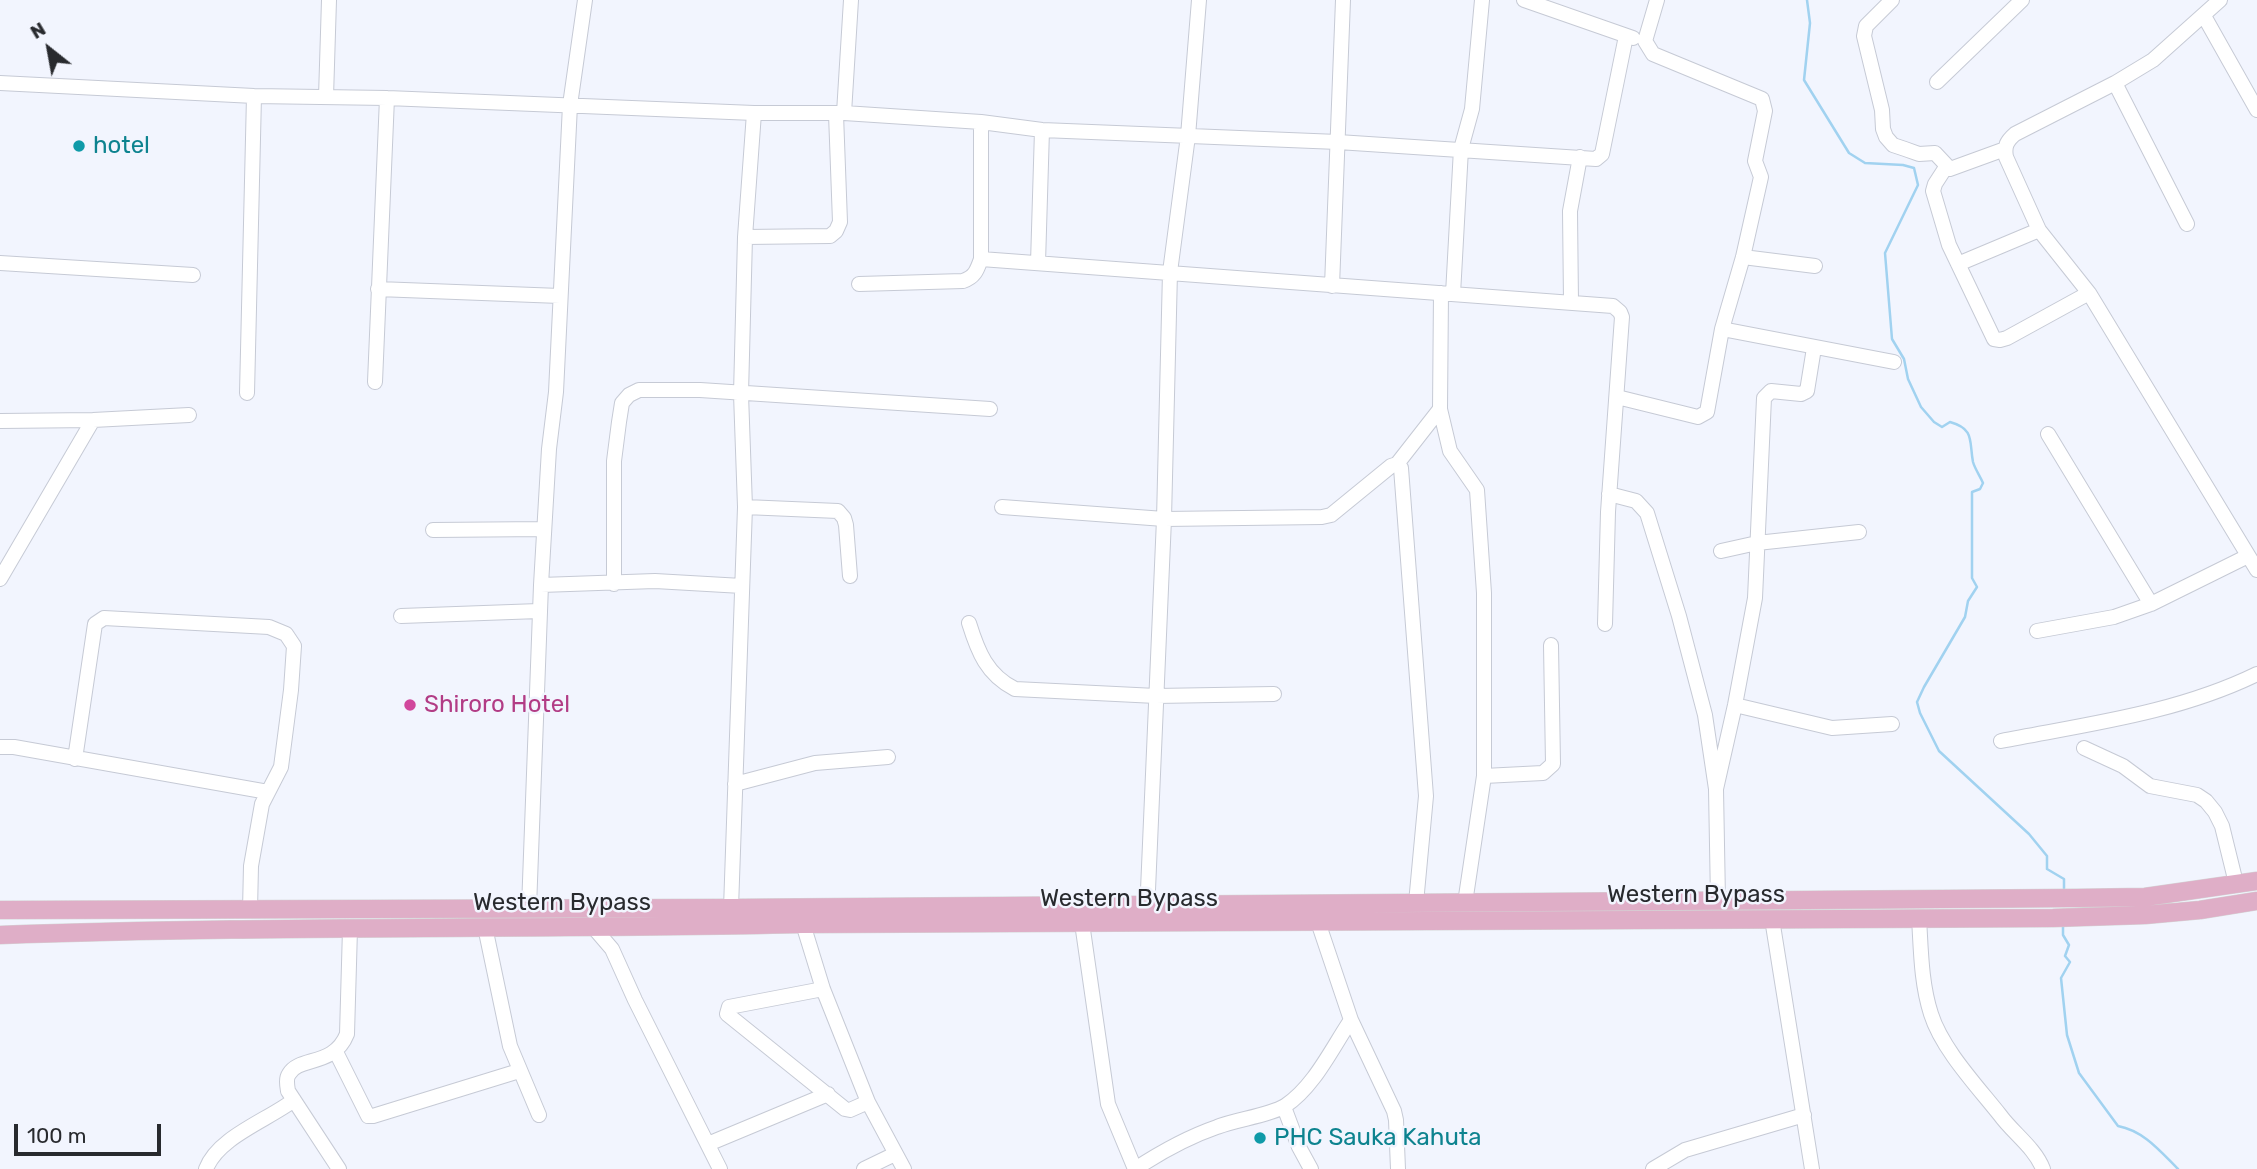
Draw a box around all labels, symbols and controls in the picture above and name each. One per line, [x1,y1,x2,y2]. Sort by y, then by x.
north arrow [14,14,84,84]
text: N [26,17,50,44]
place label: hotel [93,132,150,160]
marker: hotel [71,138,87,154]
place label: Shiroro Hotel [424,691,570,719]
marker: Shiroro Hotel [402,697,418,713]
street label: Western Bypass [1607,881,1785,909]
street label: Western Bypass [1040,885,1218,913]
street label: Western Bypass [473,889,651,917]
scale bar [18,1110,164,1154]
text: 100 m [27,1123,86,1148]
place label: PHC Sauka Kahuta [1274,1124,1481,1152]
marker: PHC Sauka Kahuta [1252,1130,1268,1146]

